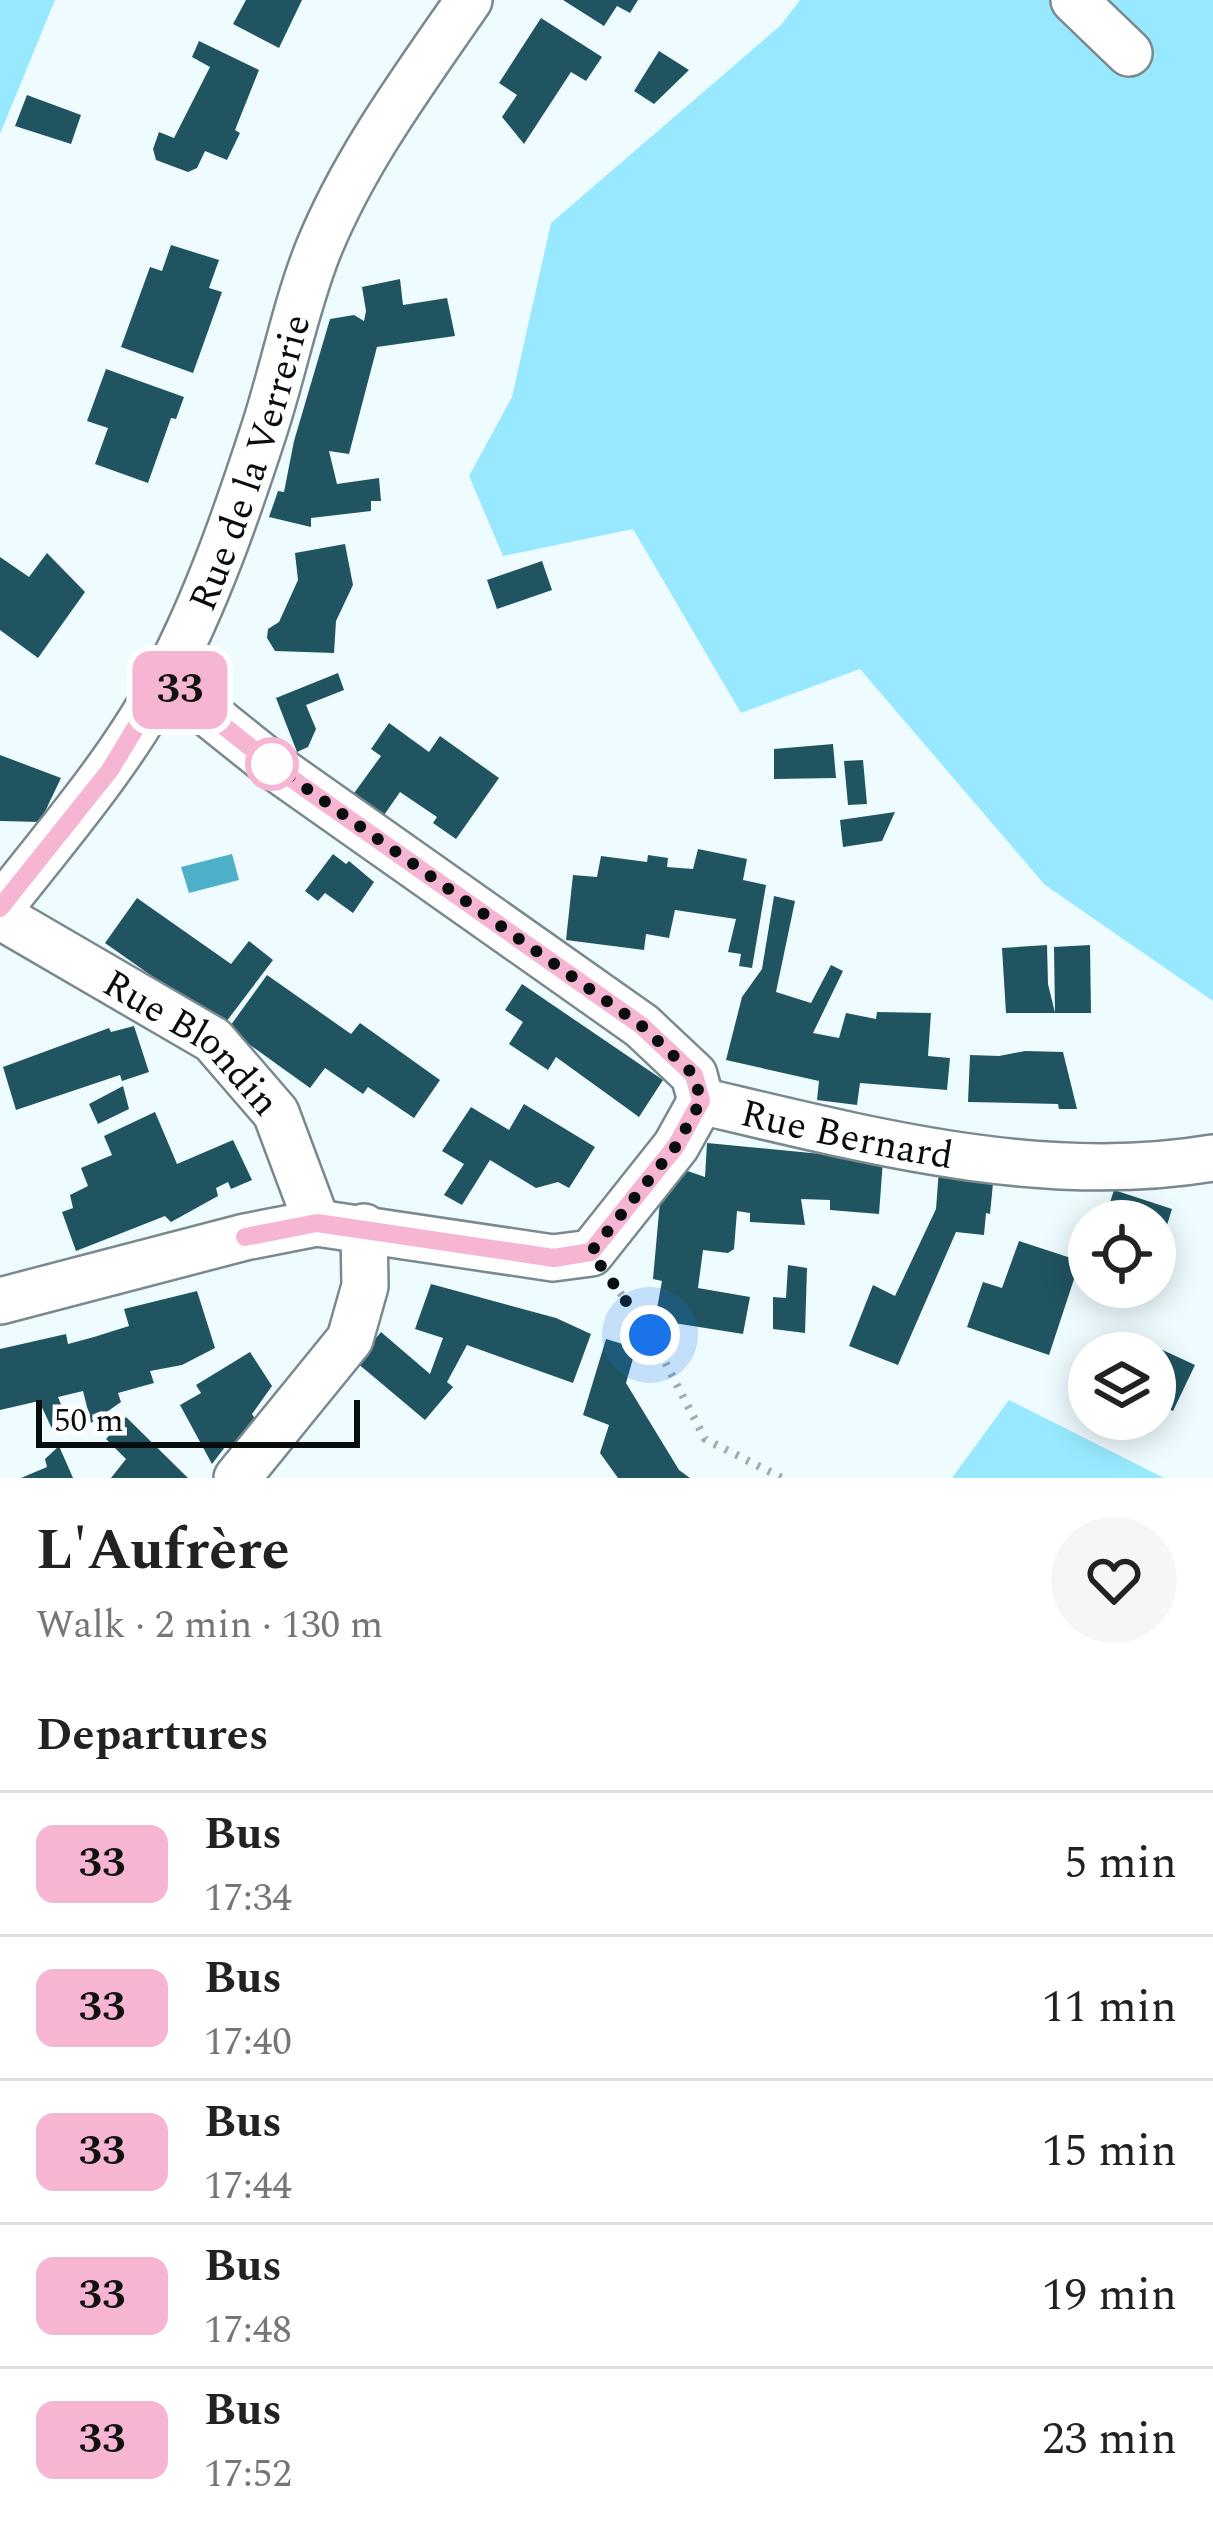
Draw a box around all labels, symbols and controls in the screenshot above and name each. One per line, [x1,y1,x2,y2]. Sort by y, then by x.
street label: Rue de la Verrerie [174,307,327,620]
line badge: 33 [126,651,234,729]
text: 33 [156,658,204,721]
unlabelled marker [247,739,297,789]
street label: Rue Blondin [91,955,293,1130]
street label: Rue Bernard [735,1084,957,1186]
map controls [1068,1200,1176,1440]
button: locate [1068,1200,1176,1308]
your location [620,1305,680,1365]
button: layers [1068,1332,1176,1440]
scale bar [36,1394,360,1447]
text: 50 m [54,1396,124,1446]
text: L'Aufrère [36,1508,290,1594]
button: heart [1051,1517,1177,1643]
text: Walk · 2 min · 130 m [36,1596,383,1655]
text: Departures [36,1701,269,1770]
text: Bus [204,1800,282,1869]
text: 5 min [1064,1829,1177,1898]
text: 33 [78,1832,126,1895]
text: 17:34 [204,1869,292,1928]
text: Bus [204,1944,282,2013]
text: 11 min [1042,1973,1177,2042]
text: 33 [78,1976,126,2039]
text: 17:40 [204,2013,292,2072]
text: Bus [204,2088,282,2157]
text: 15 min [1042,2117,1177,2186]
text: 33 [78,2120,126,2183]
text: 17:44 [204,2157,292,2216]
text: Bus [204,2232,282,2301]
text: 19 min [1042,2261,1177,2330]
text: 33 [78,2264,126,2327]
text: 17:48 [204,2301,292,2360]
text: Bus [204,2376,282,2445]
text: 23 min [1042,2405,1177,2474]
text: 33 [78,2408,126,2471]
text: 17:52 [204,2445,292,2504]

